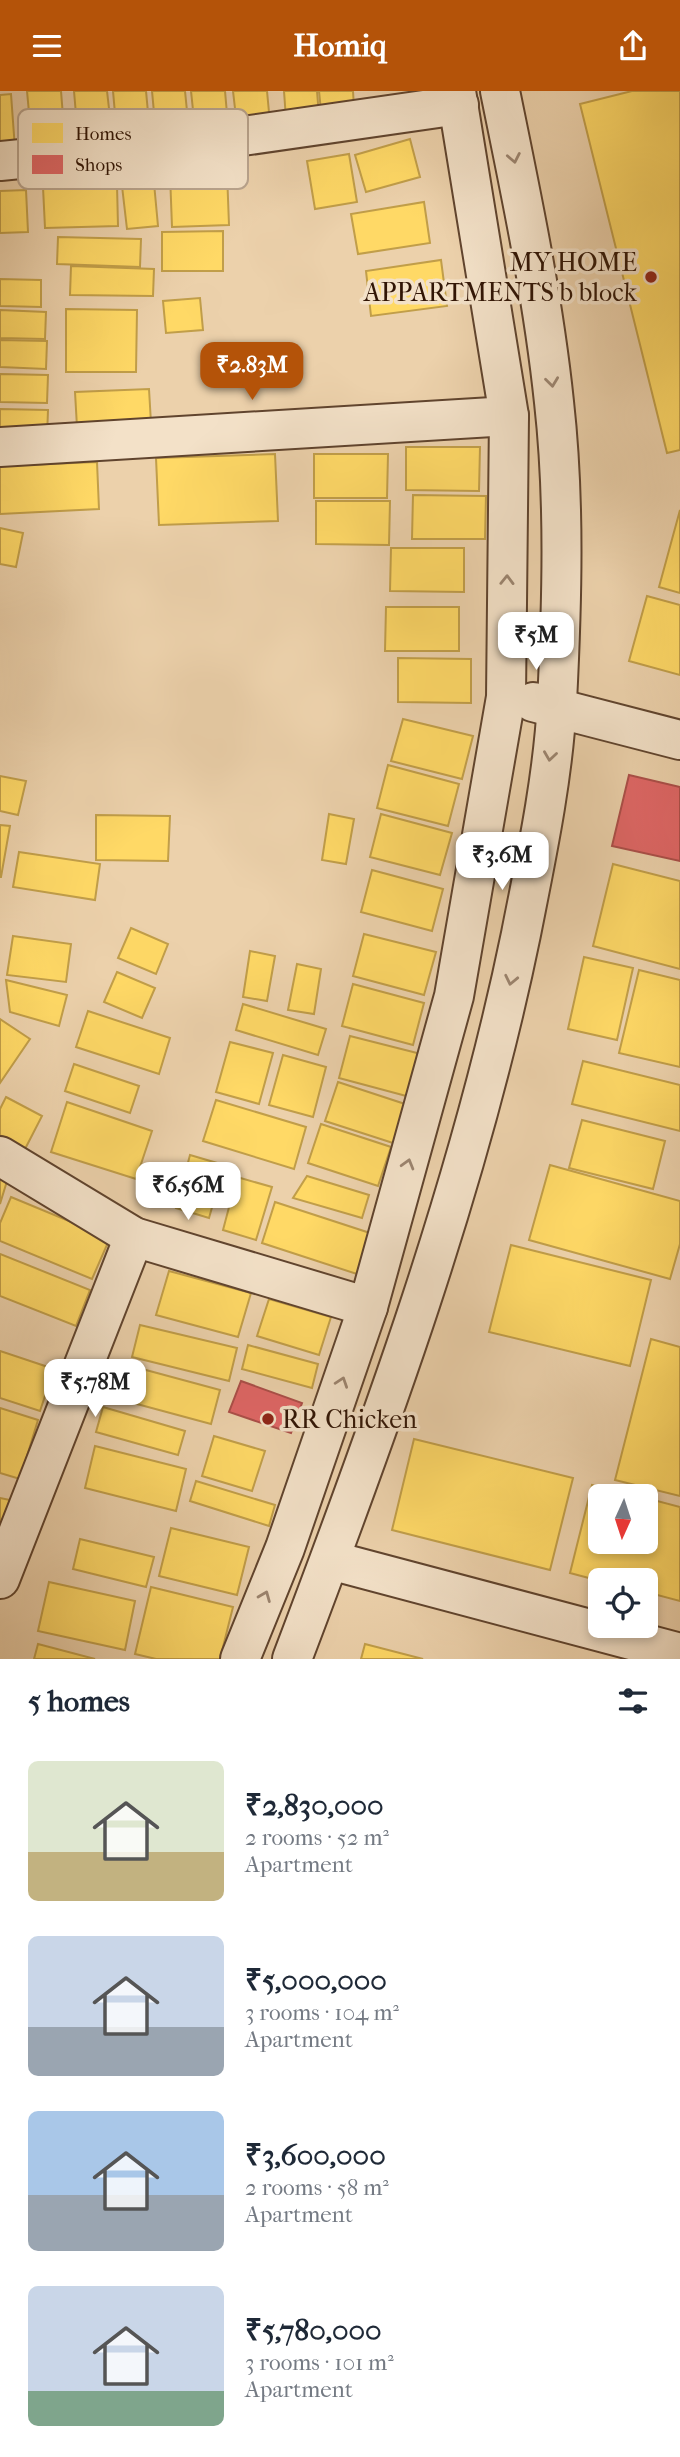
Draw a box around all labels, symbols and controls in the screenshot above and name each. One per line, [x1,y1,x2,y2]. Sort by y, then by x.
icon: menu [28,27,66,65]
text: Homiq [293,27,387,64]
icon: share [614,27,652,65]
legend [18,109,248,189]
text: Homes [75,123,131,145]
one-way arrow [505,152,520,164]
text: Shops [75,154,122,176]
place label: MY HOME APPARTMENTS b block [363,247,638,308]
marker: MY HOME APPARTMENTS b block [643,269,659,285]
pin: ₹2.83M [195,343,309,402]
text: ₹2.83M [216,351,288,378]
one-way arrow [544,376,559,388]
one-way arrow [499,574,515,584]
pin: ₹5M [502,613,570,672]
text: ₹5M [514,621,558,648]
one-way arrow [543,750,558,762]
pin: ₹3.6M [453,833,551,892]
text: ₹3.6M [472,841,532,868]
one-way arrow [505,974,520,986]
one-way arrow [399,1158,414,1170]
pin: ₹6.56M [131,1163,245,1222]
text: ₹6.56M [152,1171,224,1198]
pin: ₹5.78M [38,1359,152,1419]
text: ₹5.78M [60,1368,130,1395]
one-way arrow [334,1376,348,1388]
place label: RR Chicken [282,1404,417,1435]
marker: RR Chicken [260,1411,276,1427]
north arrow [588,1484,658,1554]
map controls [588,1484,658,1638]
button: locate [588,1568,658,1638]
one-way arrow [257,1590,271,1602]
icon: filters [614,1682,652,1720]
text: 5 homes [28,1684,130,1719]
text: ₹2,830,000 [245,1788,384,1823]
icon: home [84,1789,168,1873]
text: 2 rooms · 52 m² [245,1824,389,1851]
text: Apartment [245,1851,353,1878]
text: ₹5,000,000 [245,1963,387,1998]
icon: home [84,1964,168,2048]
text: 3 rooms · 104 m² [245,1999,399,2026]
text: Apartment [245,2026,353,2053]
text: ₹3,600,000 [245,2138,386,2173]
icon: home [84,2139,168,2223]
text: 2 rooms · 58 m² [245,2174,389,2201]
text: Apartment [245,2201,353,2228]
text: ₹5,780,000 [245,2313,382,2348]
icon: home [84,2314,168,2398]
text: 3 rooms · 101 m² [245,2349,394,2376]
text: Apartment [245,2376,353,2403]

